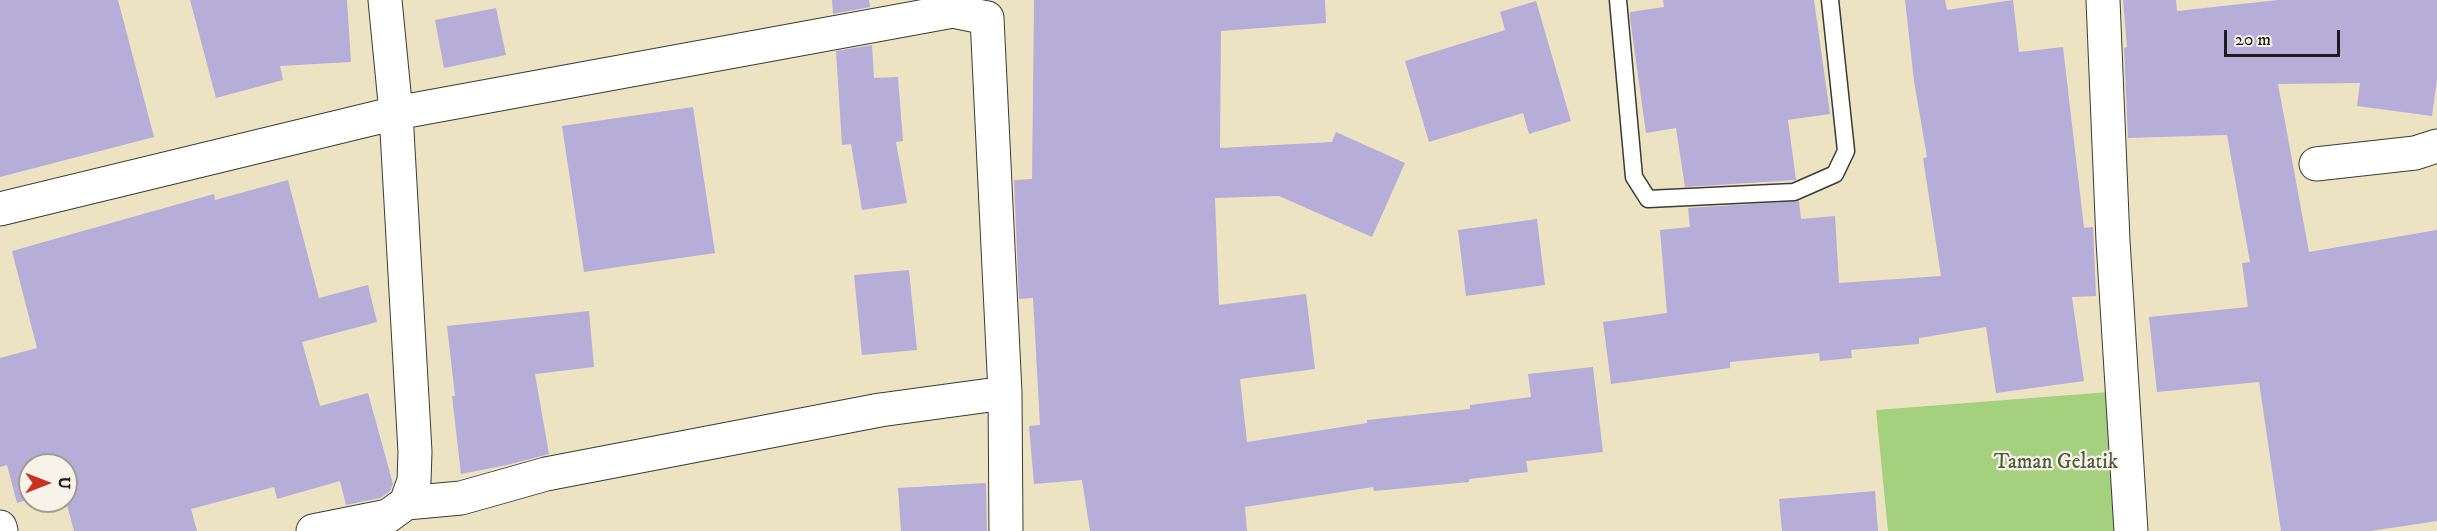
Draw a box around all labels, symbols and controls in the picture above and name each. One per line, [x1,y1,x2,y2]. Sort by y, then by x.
scale bar [2227,18,2342,56]
text: 20 m [2235,29,2271,51]
park label: Taman Gelatik [1994,451,2118,477]
north arrow [18,453,78,513]
text: U [54,477,74,489]

